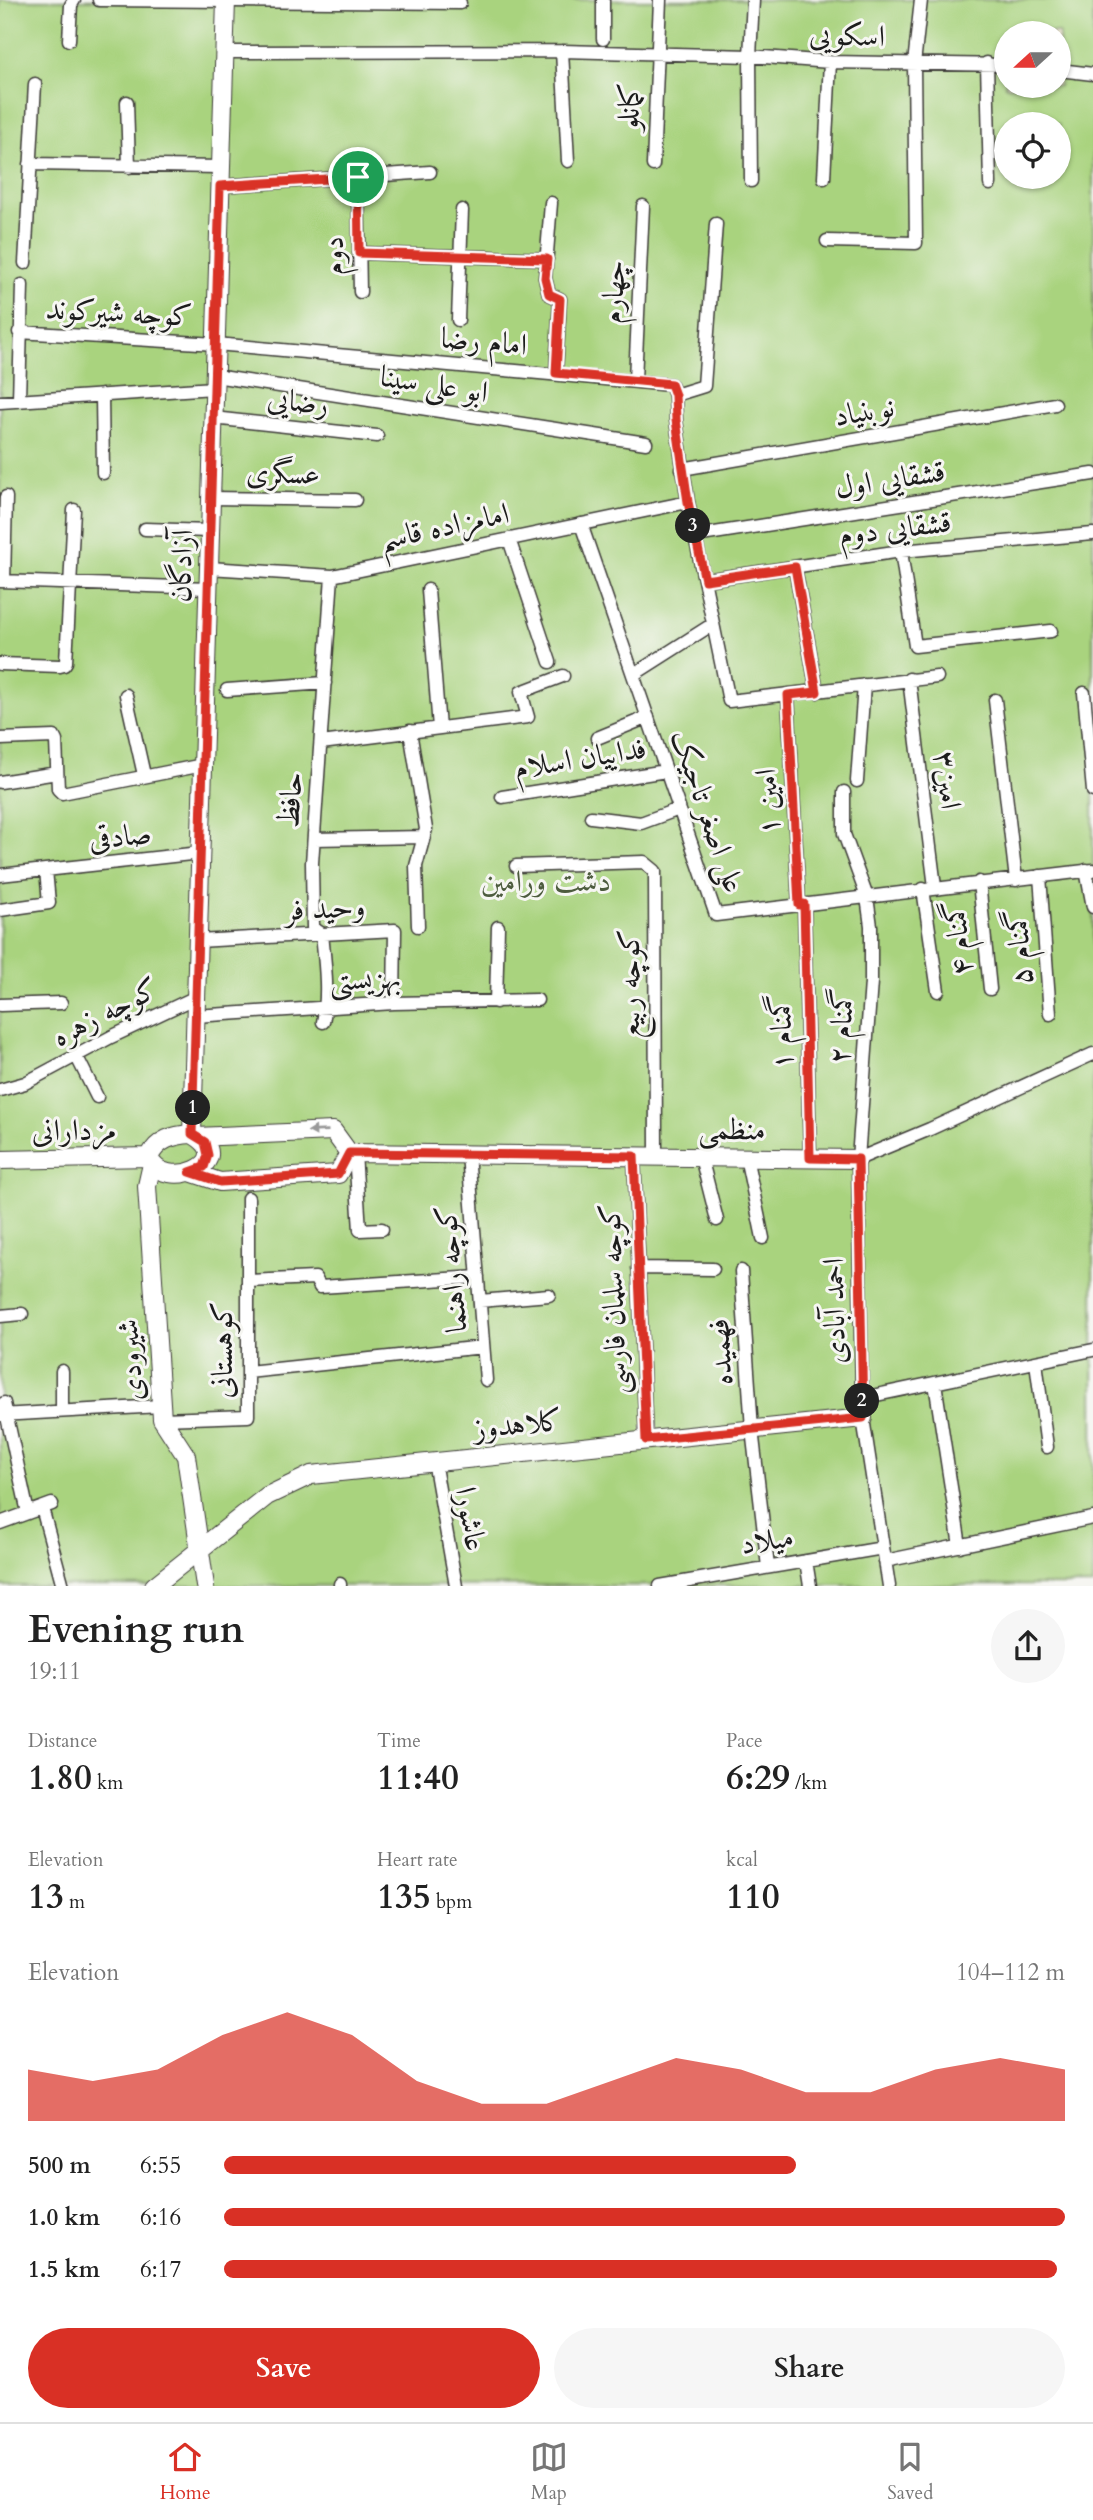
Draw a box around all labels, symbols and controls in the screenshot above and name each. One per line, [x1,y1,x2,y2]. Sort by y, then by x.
street label: اسکویی [808,14,886,57]
north arrow [994,21,1071,98]
map controls [994,21,1071,189]
street label: کمانلو [608,83,651,134]
button: locate [994,112,1071,189]
pin [328,147,388,207]
icon: arrive [339,158,377,196]
street label: دوم [313,236,359,276]
street label: چهارم [591,259,641,325]
street label: کوچه شیرکوند [45,288,193,337]
street label: امام رضا [439,317,529,371]
street label: ابو علی سینا [377,356,491,414]
street label: رضایی [265,378,331,425]
street label: نوبنیاد [831,386,897,437]
street label: قشقایی اول [832,451,948,508]
street label: عسگری [246,452,320,495]
street label: امامزاده قاسم [375,493,514,568]
street label: قشقایی دوم [836,501,954,561]
pin: 3 [676,508,710,544]
text: 3 [688,512,697,538]
street label: آزادگان [160,525,203,603]
street label: علی اصغر تاجیک [660,724,755,899]
street label: فداییان اسلام [511,728,650,794]
street label: امین۳ [924,749,971,812]
street label: امین ۱ [745,768,790,836]
street label: حافظ [268,770,313,830]
street label: صادقی [87,813,153,860]
park label: دشت ورامین [481,861,611,902]
street label: وحید فر [281,886,366,931]
street label: گمنام ۴ [934,897,988,978]
street label: گمنام ۵ [996,907,1048,986]
street label: کوچه ربیع [609,929,656,1039]
street label: بهزیستی [328,957,402,1003]
street label: کوچه زهره [45,968,166,1057]
street label: گمنام ۲ [818,987,870,1066]
street label: گمنام ۱ [760,994,808,1070]
pin: 1 [176,1090,210,1126]
text: 1 [188,1094,197,1120]
street label: منظمی [698,1108,766,1151]
street label: مزدارانی [31,1109,117,1152]
one-way arrow [307,1126,329,1137]
street label: کوچه راهنما [426,1203,477,1334]
street label: کوچه سلمان فارسی [590,1203,637,1395]
street label: احمد آبادی [813,1258,856,1364]
street label: کوهستانی [202,1302,243,1398]
street label: فهمیده [698,1317,743,1387]
street label: شیرودی [107,1318,154,1402]
pin: 2 [844,1384,880,1418]
text: 2 [857,1387,866,1413]
street label: کلاهدوز [469,1399,565,1450]
street label: عاشورا [445,1484,496,1554]
street label: میلاد [738,1516,797,1565]
text: Evening run [28,1604,244,1656]
button: share [991,1609,1065,1683]
text: 19:11 [28,1656,81,1687]
text: Distance [28,1728,97,1754]
text: Time [377,1728,421,1754]
text: Pace [726,1728,763,1754]
text: 1.80 [28,1754,92,1802]
text: 11:40 [377,1754,459,1802]
text: 6:29 [726,1754,790,1802]
text: km [92,1770,123,1796]
text: /km [790,1770,827,1796]
text: Elevation [28,1847,103,1873]
text: Heart rate [377,1847,458,1873]
text: kcal [726,1847,758,1873]
text: 13 [28,1873,64,1921]
text: 135 [377,1873,431,1921]
text: 110 [726,1873,780,1921]
text: m [64,1889,85,1915]
text: bpm [431,1889,472,1915]
text: Elevation [28,1957,119,1988]
text: 104–112 m [956,1957,1065,1988]
text: 500 m [28,2150,91,2181]
text: 6:55 [140,2150,181,2181]
text: 1.0 km [28,2202,100,2233]
text: 6:16 [140,2202,181,2233]
text: 1.5 km [28,2254,100,2285]
text: 6:17 [140,2254,181,2285]
button: Save [28,2328,540,2408]
button: Share [554,2328,1065,2408]
tab: Home [160,2438,211,2506]
tab: Map [530,2438,568,2506]
tab: Saved [887,2438,933,2506]

